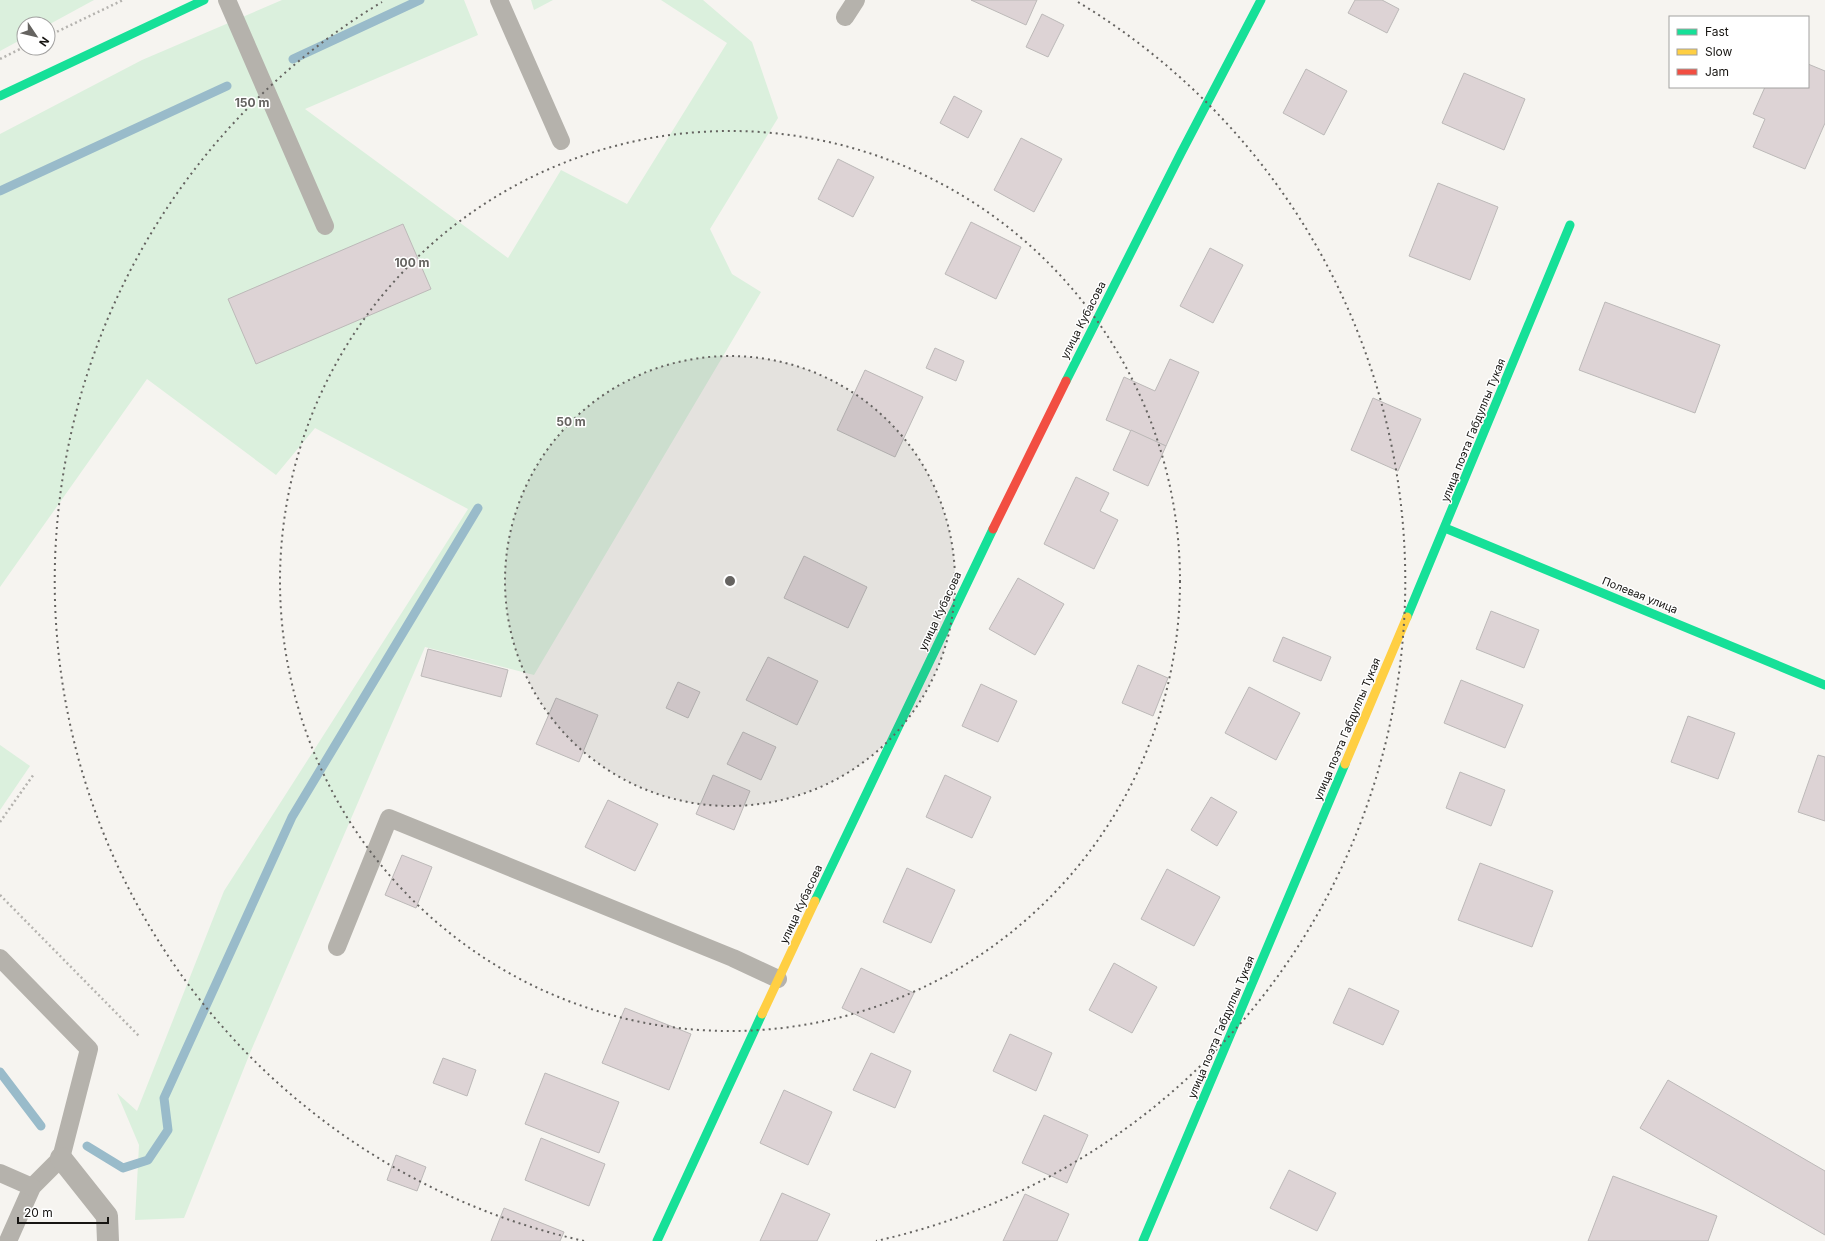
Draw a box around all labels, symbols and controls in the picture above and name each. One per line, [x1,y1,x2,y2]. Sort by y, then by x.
north arrow [16,16,56,56]
legend [1669,16,1809,88]
text: Fast [1705,24,1729,39]
text: N [36,34,52,49]
text: Slow [1705,44,1733,59]
text: Jam [1705,64,1729,79]
text: 150 m [235,95,269,110]
text: 100 m [394,255,430,270]
street label: улица Кубасова [1057,279,1109,361]
street label: улица поэта Габдуллы Тукая [1438,356,1508,504]
text: 50 m [556,414,586,429]
street label: улица Кубасова [916,569,964,653]
street label: Полевая улица [1600,573,1680,617]
centre of rings [723,574,737,588]
street label: улица поэта Габдуллы Тукая [1311,656,1383,802]
street label: улица Кубасова [777,862,825,946]
street label: улица поэта Габдуллы Тукая [1185,954,1257,1100]
scale bar [18,1199,108,1225]
text: 20 m [24,1205,53,1220]

